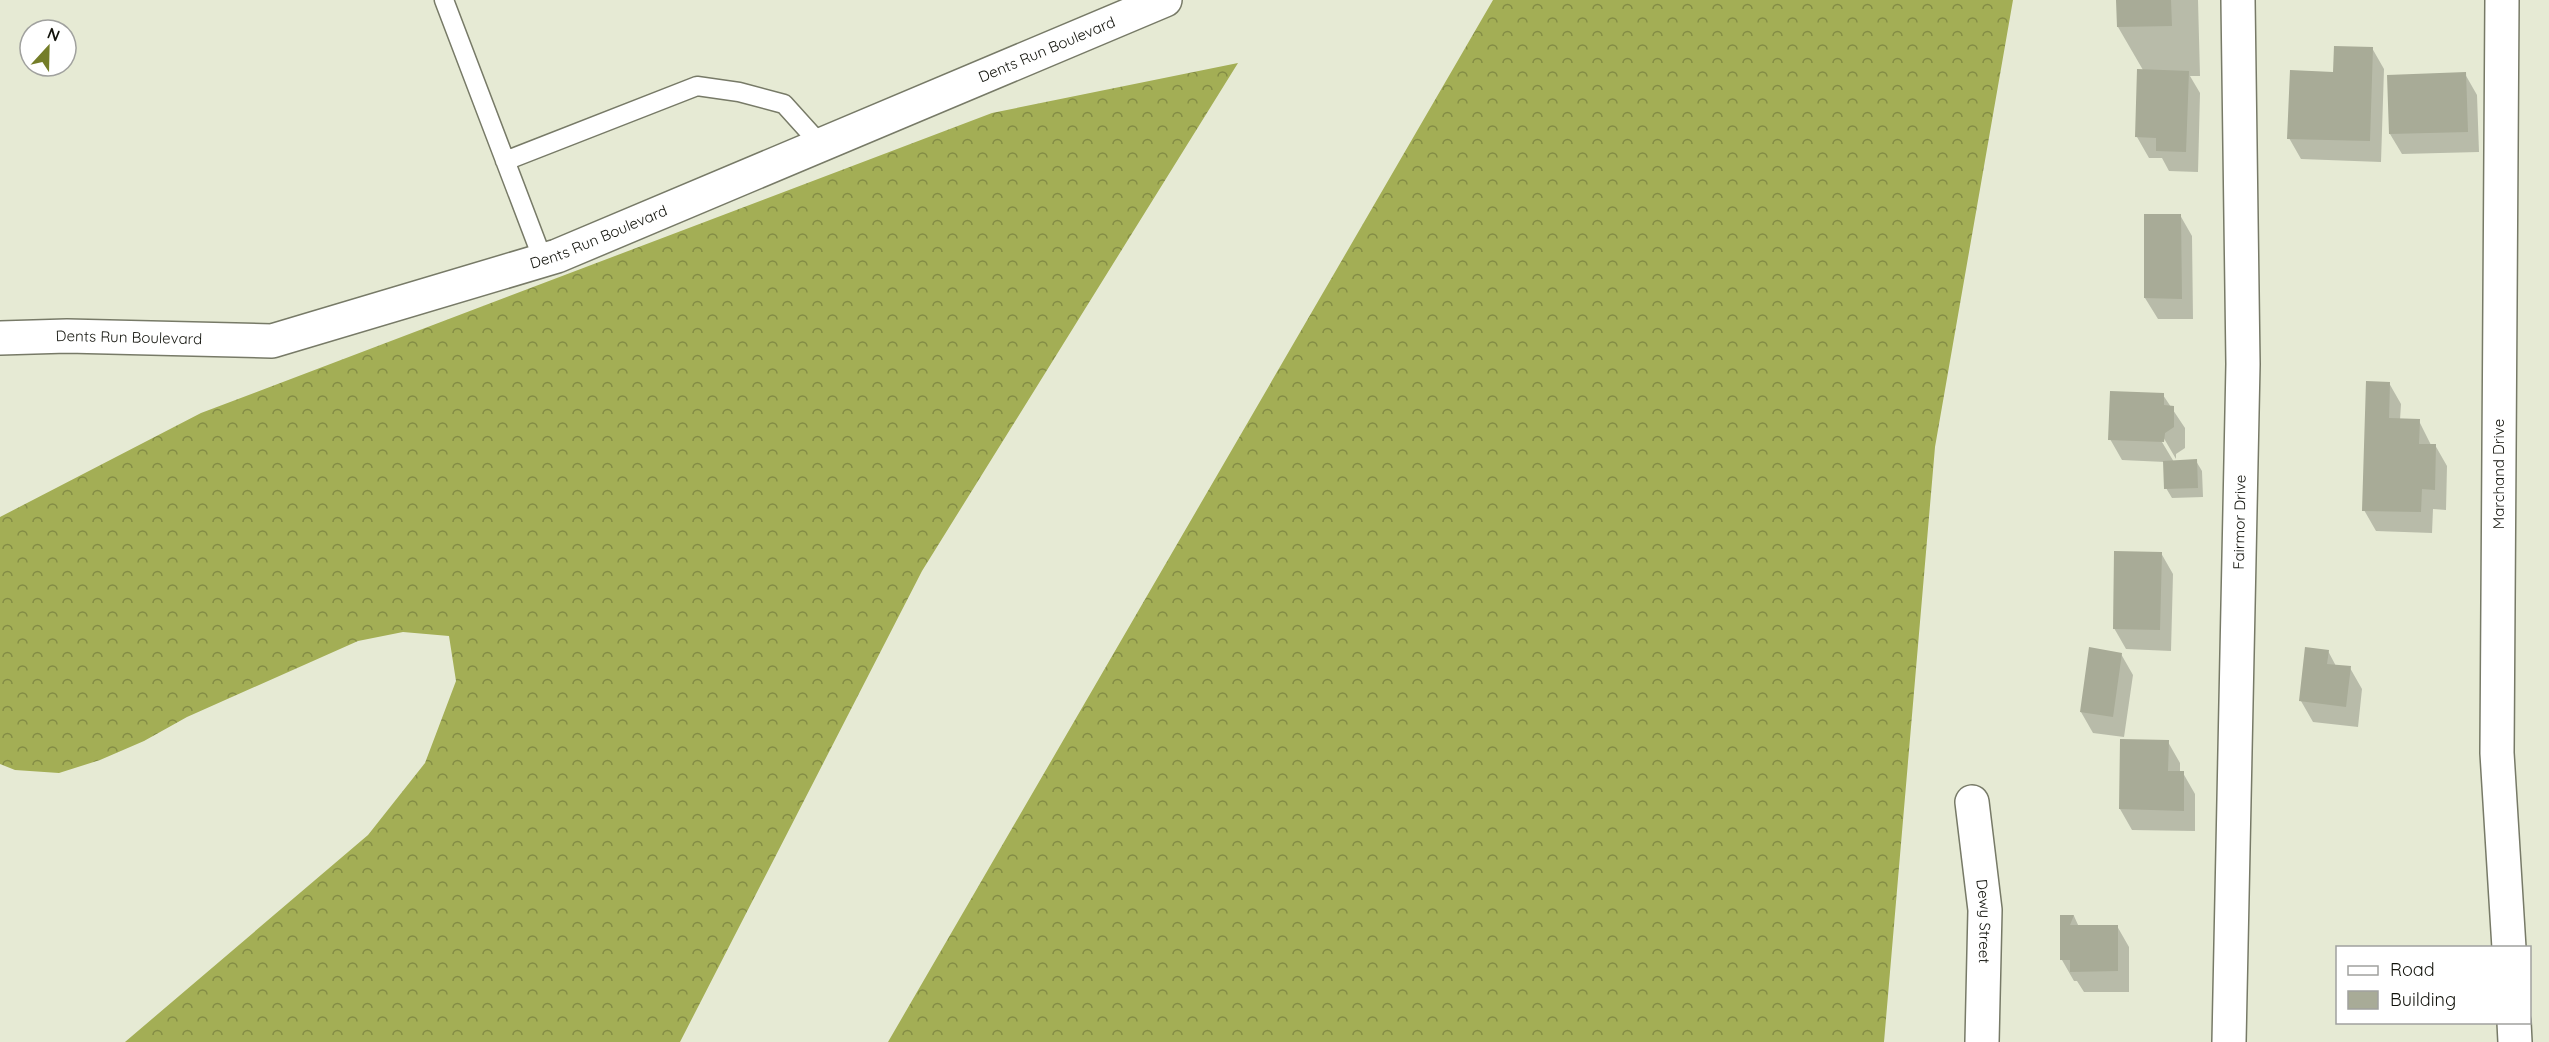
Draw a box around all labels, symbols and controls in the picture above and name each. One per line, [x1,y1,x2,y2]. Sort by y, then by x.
street label: Dents Run Boulevard [975,12,1118,86]
north arrow [18,18,78,78]
text: N [44,23,63,46]
street label: Dents Run Boulevard [528,201,670,273]
street label: Dents Run Boulevard [55,326,202,348]
street label: Marchand Drive [2489,419,2508,529]
street label: Fairmor Drive [2229,474,2250,570]
street label: Dewy Street [1972,878,1995,964]
legend [2336,946,2531,1024]
text: Road [2390,958,2435,981]
text: Building [2390,988,2456,1011]

